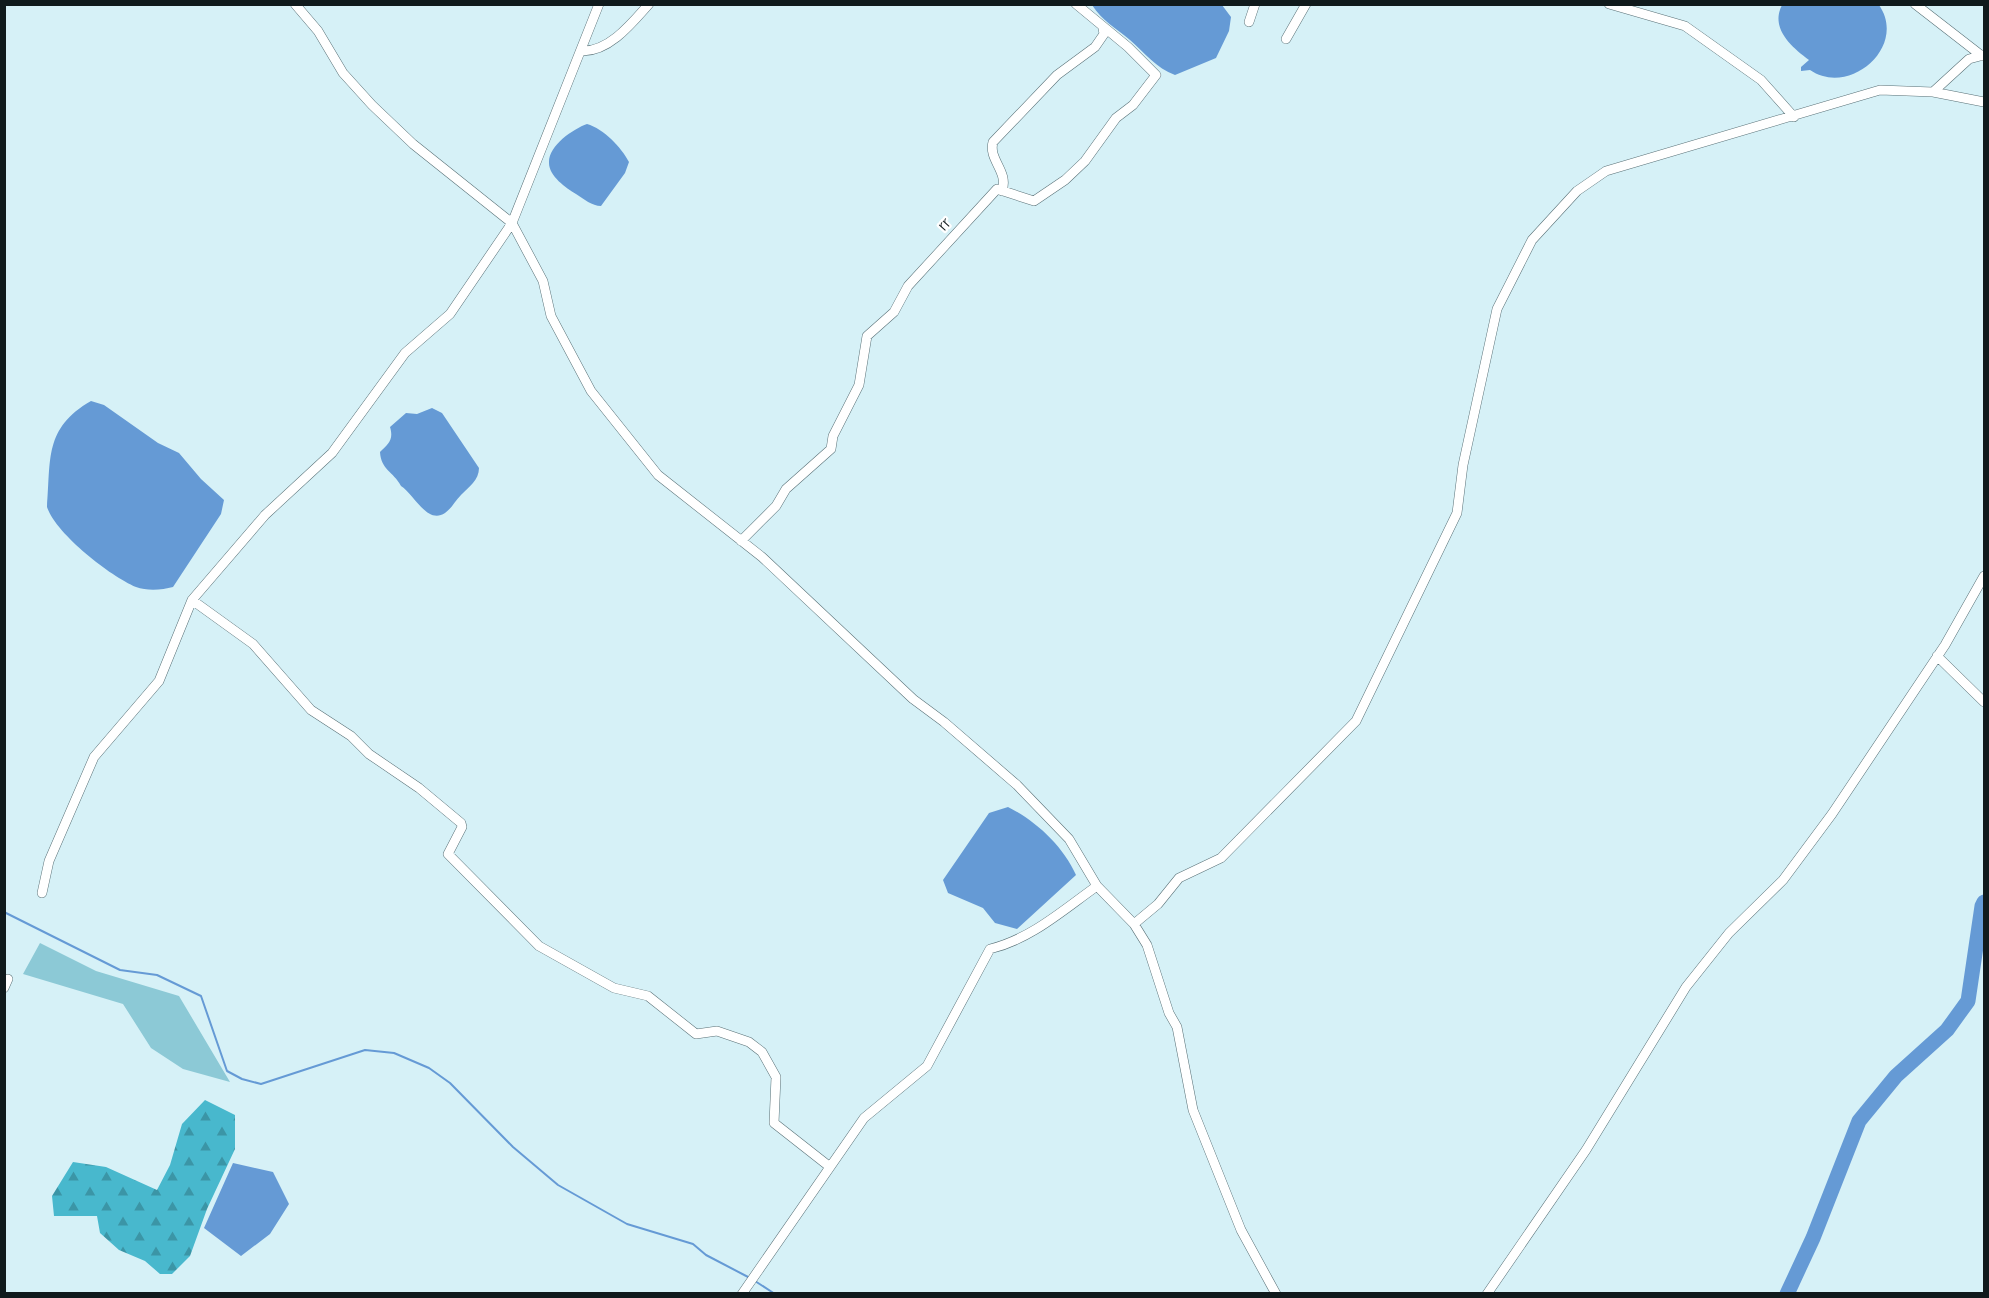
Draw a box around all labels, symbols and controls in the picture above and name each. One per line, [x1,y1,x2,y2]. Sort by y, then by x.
street label: rr [933,213,955,235]

